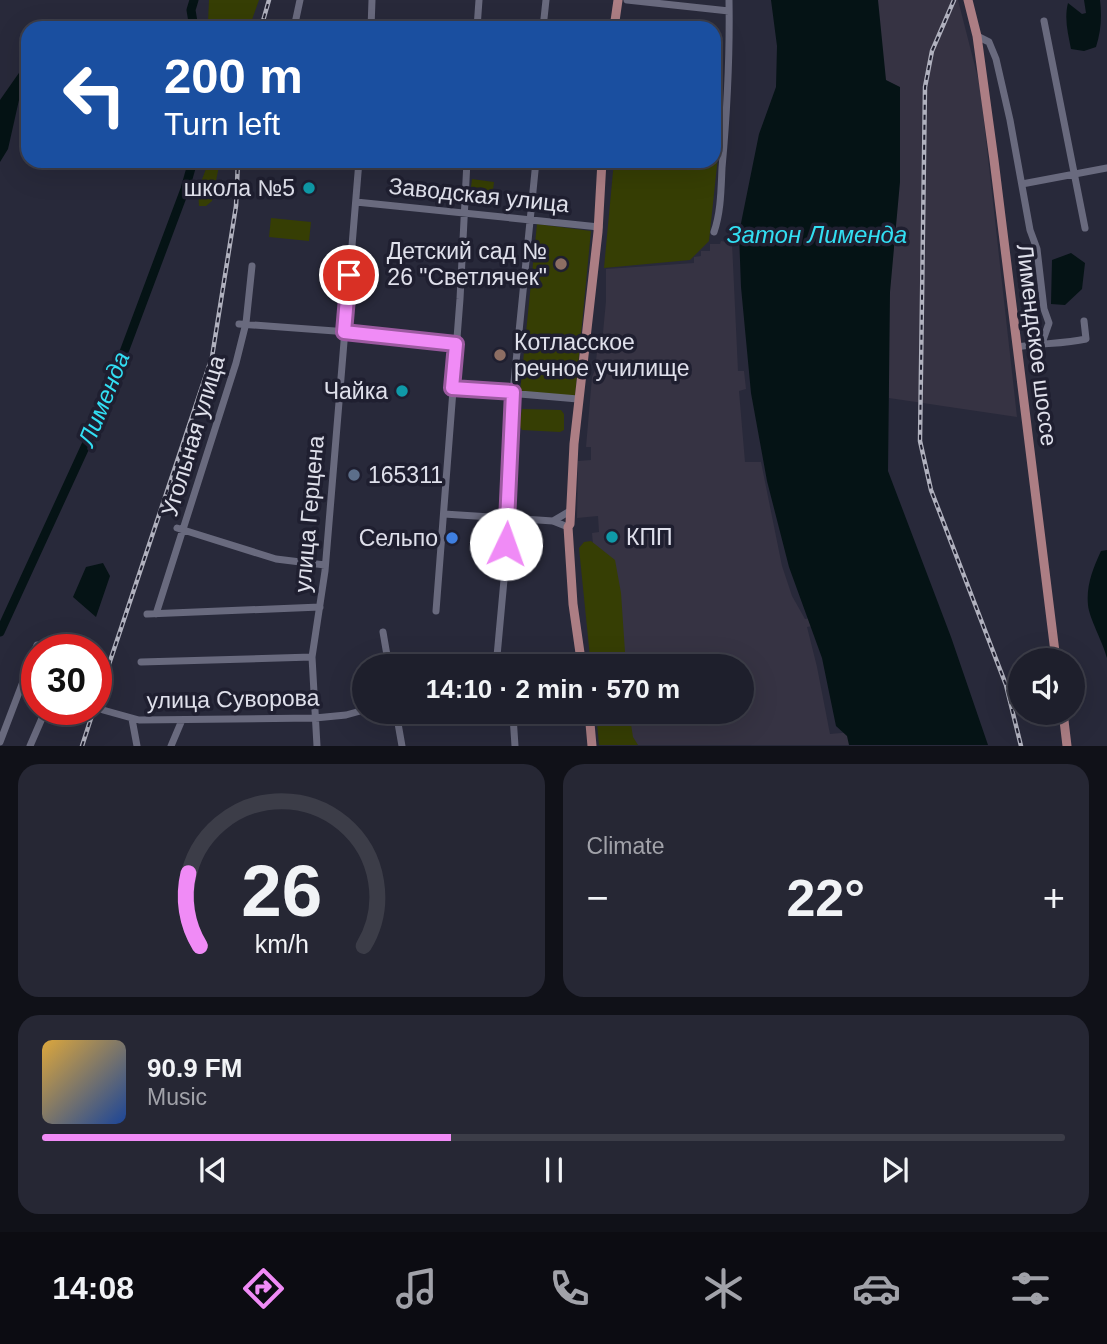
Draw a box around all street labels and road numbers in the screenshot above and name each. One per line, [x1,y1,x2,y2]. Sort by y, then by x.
street label: Заводская улица [387,173,571,217]
street label: Лимендское шоссе [1012,242,1062,448]
street label: Угольная улица [156,352,230,520]
street label: улица Герцена [289,434,329,593]
street label: улица Суворова [146,684,320,714]

